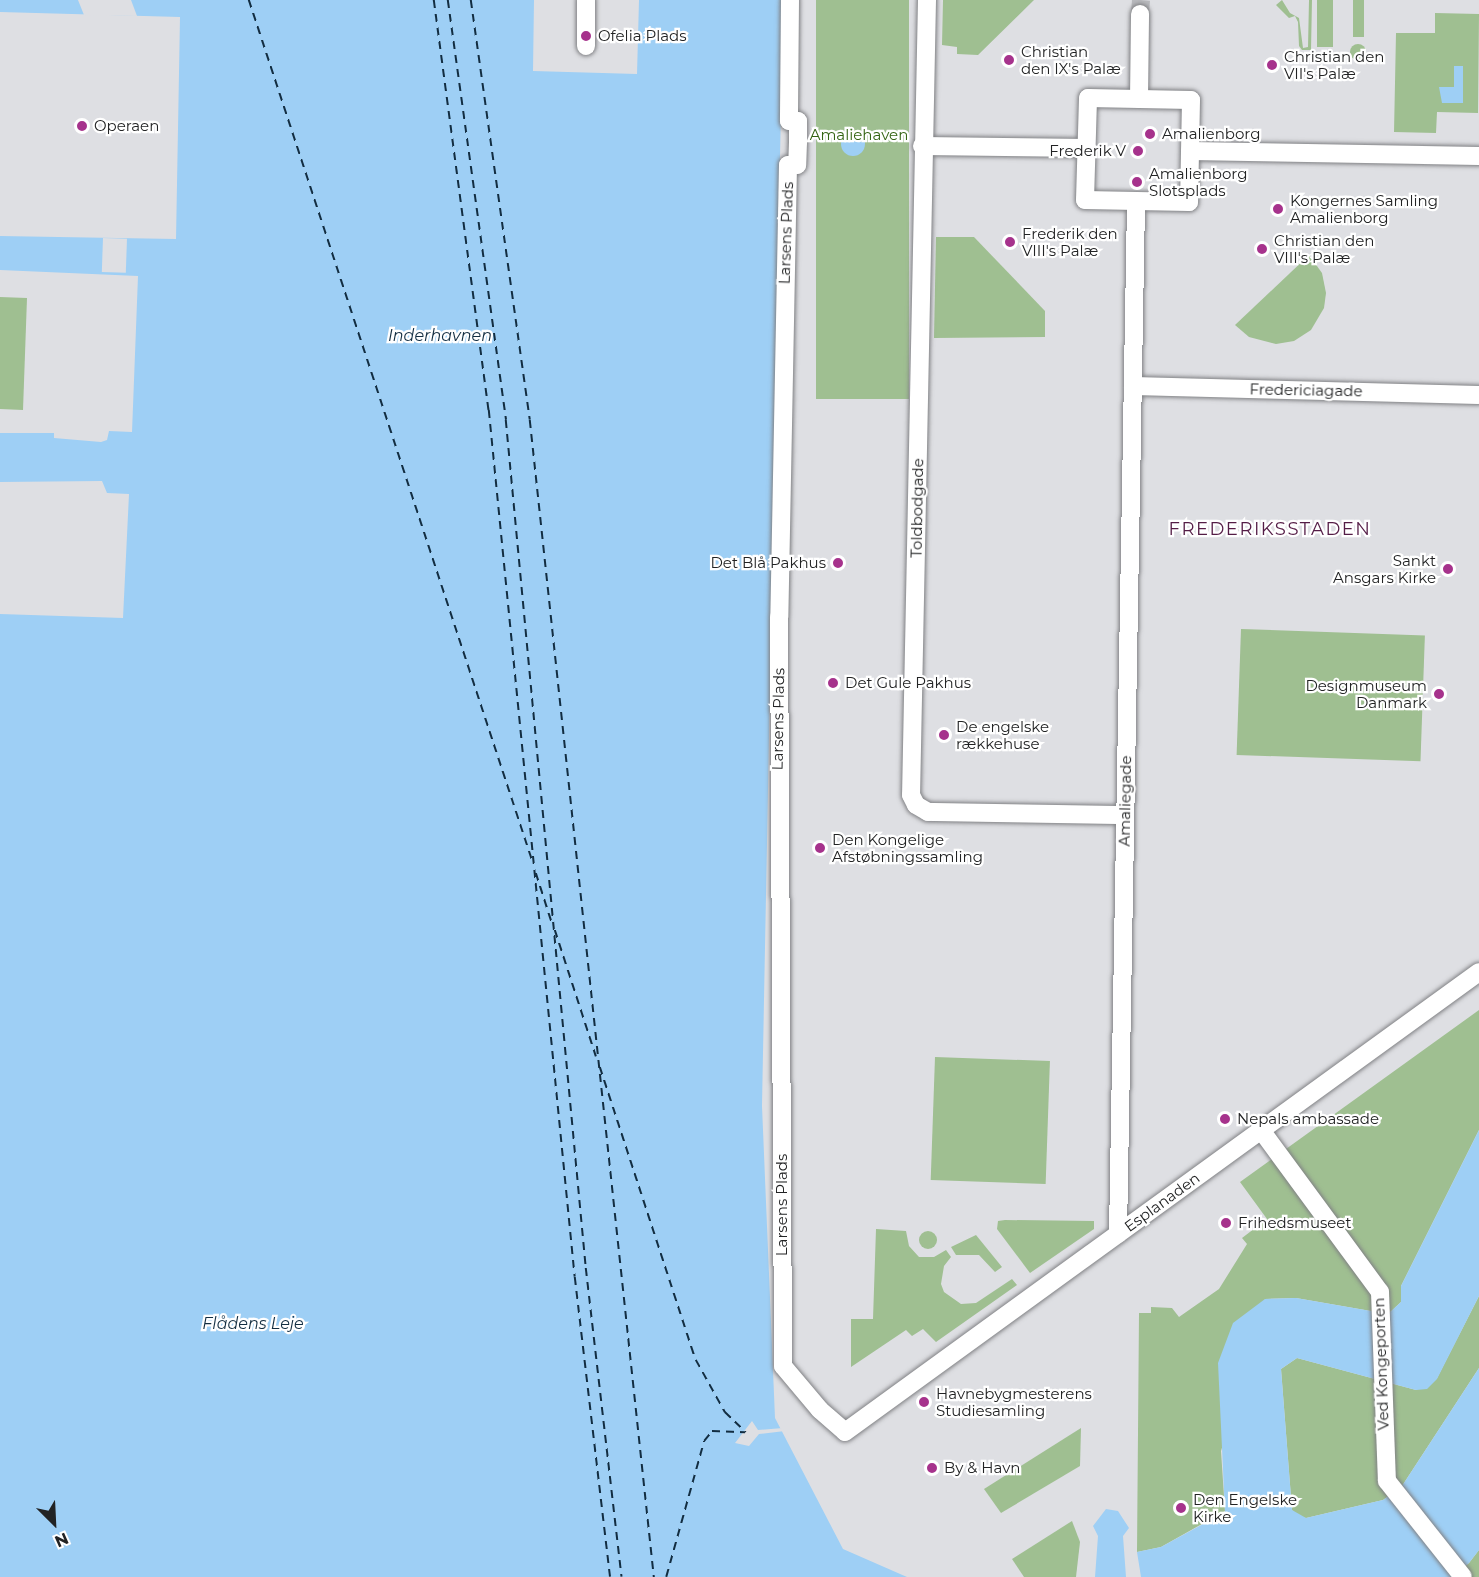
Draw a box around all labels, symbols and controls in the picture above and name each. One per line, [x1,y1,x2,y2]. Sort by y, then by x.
place label: Ofelia Plads [598,27,687,45]
marker: Ofelia Plads [579,29,593,43]
place label: Christian den IX's Palæ [1021,42,1121,77]
place label: Christian den VII's Palæ [1284,47,1384,82]
marker: Christian den IX's Palæ [1002,53,1016,67]
marker: Christian den VII's Palæ [1265,58,1279,72]
place label: Operaen [94,117,159,135]
marker: Operaen [75,119,89,133]
place label: Amalienborg [1162,125,1260,143]
park label: Amaliehaven [810,126,908,144]
marker: Amalienborg [1143,127,1157,141]
place label: Frederik V [1049,142,1126,160]
marker: Frederik V [1131,144,1145,158]
place label: Amalienborg Slotsplads [1149,164,1247,199]
marker: Amalienborg Slotsplads [1130,175,1144,189]
street label: Larsens Plads [775,181,797,285]
place label: Kongernes Samling Amalienborg [1290,191,1438,226]
marker: Kongernes Samling Amalienborg [1271,202,1285,216]
place label: Frederik den VIII's Palæ [1022,224,1118,259]
place label: Christian den VIII's Palæ [1274,231,1374,266]
marker: Frederik den VIII's Palæ [1003,235,1017,249]
marker: Christian den VIII's Palæ [1255,242,1269,256]
water label: Inderhavnen [388,326,492,346]
street label: Fredericiagade [1249,380,1363,400]
street label: Toldbodgade [907,458,927,558]
district label: FREDERIKSSTADEN [1169,518,1371,540]
place label: Sankt Ansgars Kirke [1333,551,1436,586]
place label: Det Blå Pakhus [711,554,826,572]
marker: Det Blå Pakhus [831,556,845,570]
marker: Sankt Ansgars Kirke [1441,562,1455,576]
street label: Larsens Plads [768,668,788,770]
place label: Det Gule Pakhus [845,674,971,692]
marker: Det Gule Pakhus [826,676,840,690]
place label: Designmuseum Danmark [1305,676,1427,711]
marker: Designmuseum Danmark [1432,687,1446,701]
place label: De engelske rækkehuse [956,717,1049,752]
marker: De engelske rækkehuse [937,728,951,742]
street label: Amaliegade [1115,755,1135,847]
place label: Den Kongelige Afstøbningssamling [832,830,983,865]
marker: Den Kongelige Afstøbningssamling [813,841,827,855]
place label: Nepals ambassade [1237,1110,1379,1128]
marker: Nepals ambassade [1218,1112,1232,1126]
street label: Larsens Plads [773,1154,791,1256]
street label: Esplanaden [1121,1169,1203,1235]
place label: Frihedsmuseet [1238,1214,1351,1232]
marker: Frihedsmuseet [1219,1216,1233,1230]
street label: Ved Kongeporten [1370,1297,1392,1431]
water label: Flådens Leje [202,1314,304,1334]
place label: Havnebygmesterens Studiesamling [936,1384,1092,1419]
marker: Havnebygmesterens Studiesamling [917,1395,931,1409]
place label: By & Havn [944,1459,1020,1477]
marker: By & Havn [925,1461,939,1475]
place label: Den Engelske Kirke [1193,1490,1297,1525]
north arrow [24,1493,84,1553]
marker: Den Engelske Kirke [1174,1501,1188,1515]
text: N [52,1529,71,1551]

